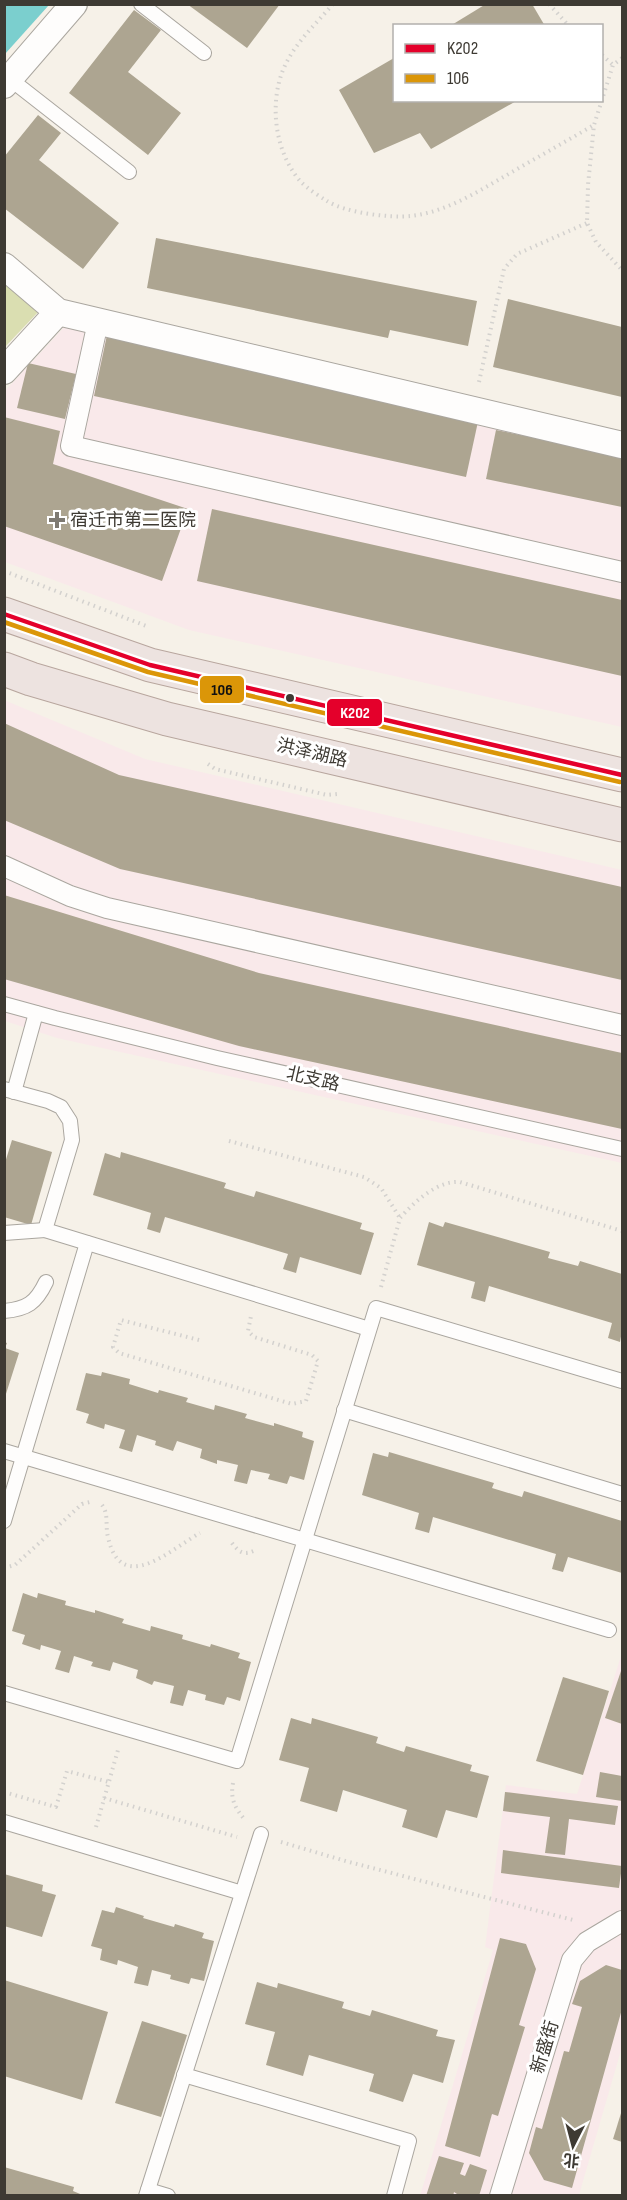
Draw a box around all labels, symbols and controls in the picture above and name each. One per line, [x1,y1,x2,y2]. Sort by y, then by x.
legend [393,24,603,102]
text: K202 [447,38,478,59]
text: 106 [447,68,469,89]
place label: 宿迁市第二医院 [70,510,196,531]
marker: 宿迁市第二医院 [48,511,66,529]
line badge: 106 [199,675,245,704]
text: 106 [211,681,233,700]
unlabelled marker [284,692,296,704]
line badge: K202 [326,698,383,727]
text: K202 [340,704,370,723]
street label: 洪泽湖路 [275,735,349,771]
street label: 北支路 [284,1063,342,1095]
street label: 新盛街 [527,2018,563,2076]
north arrow [543,2116,603,2176]
text: 北 [563,2149,581,2170]

